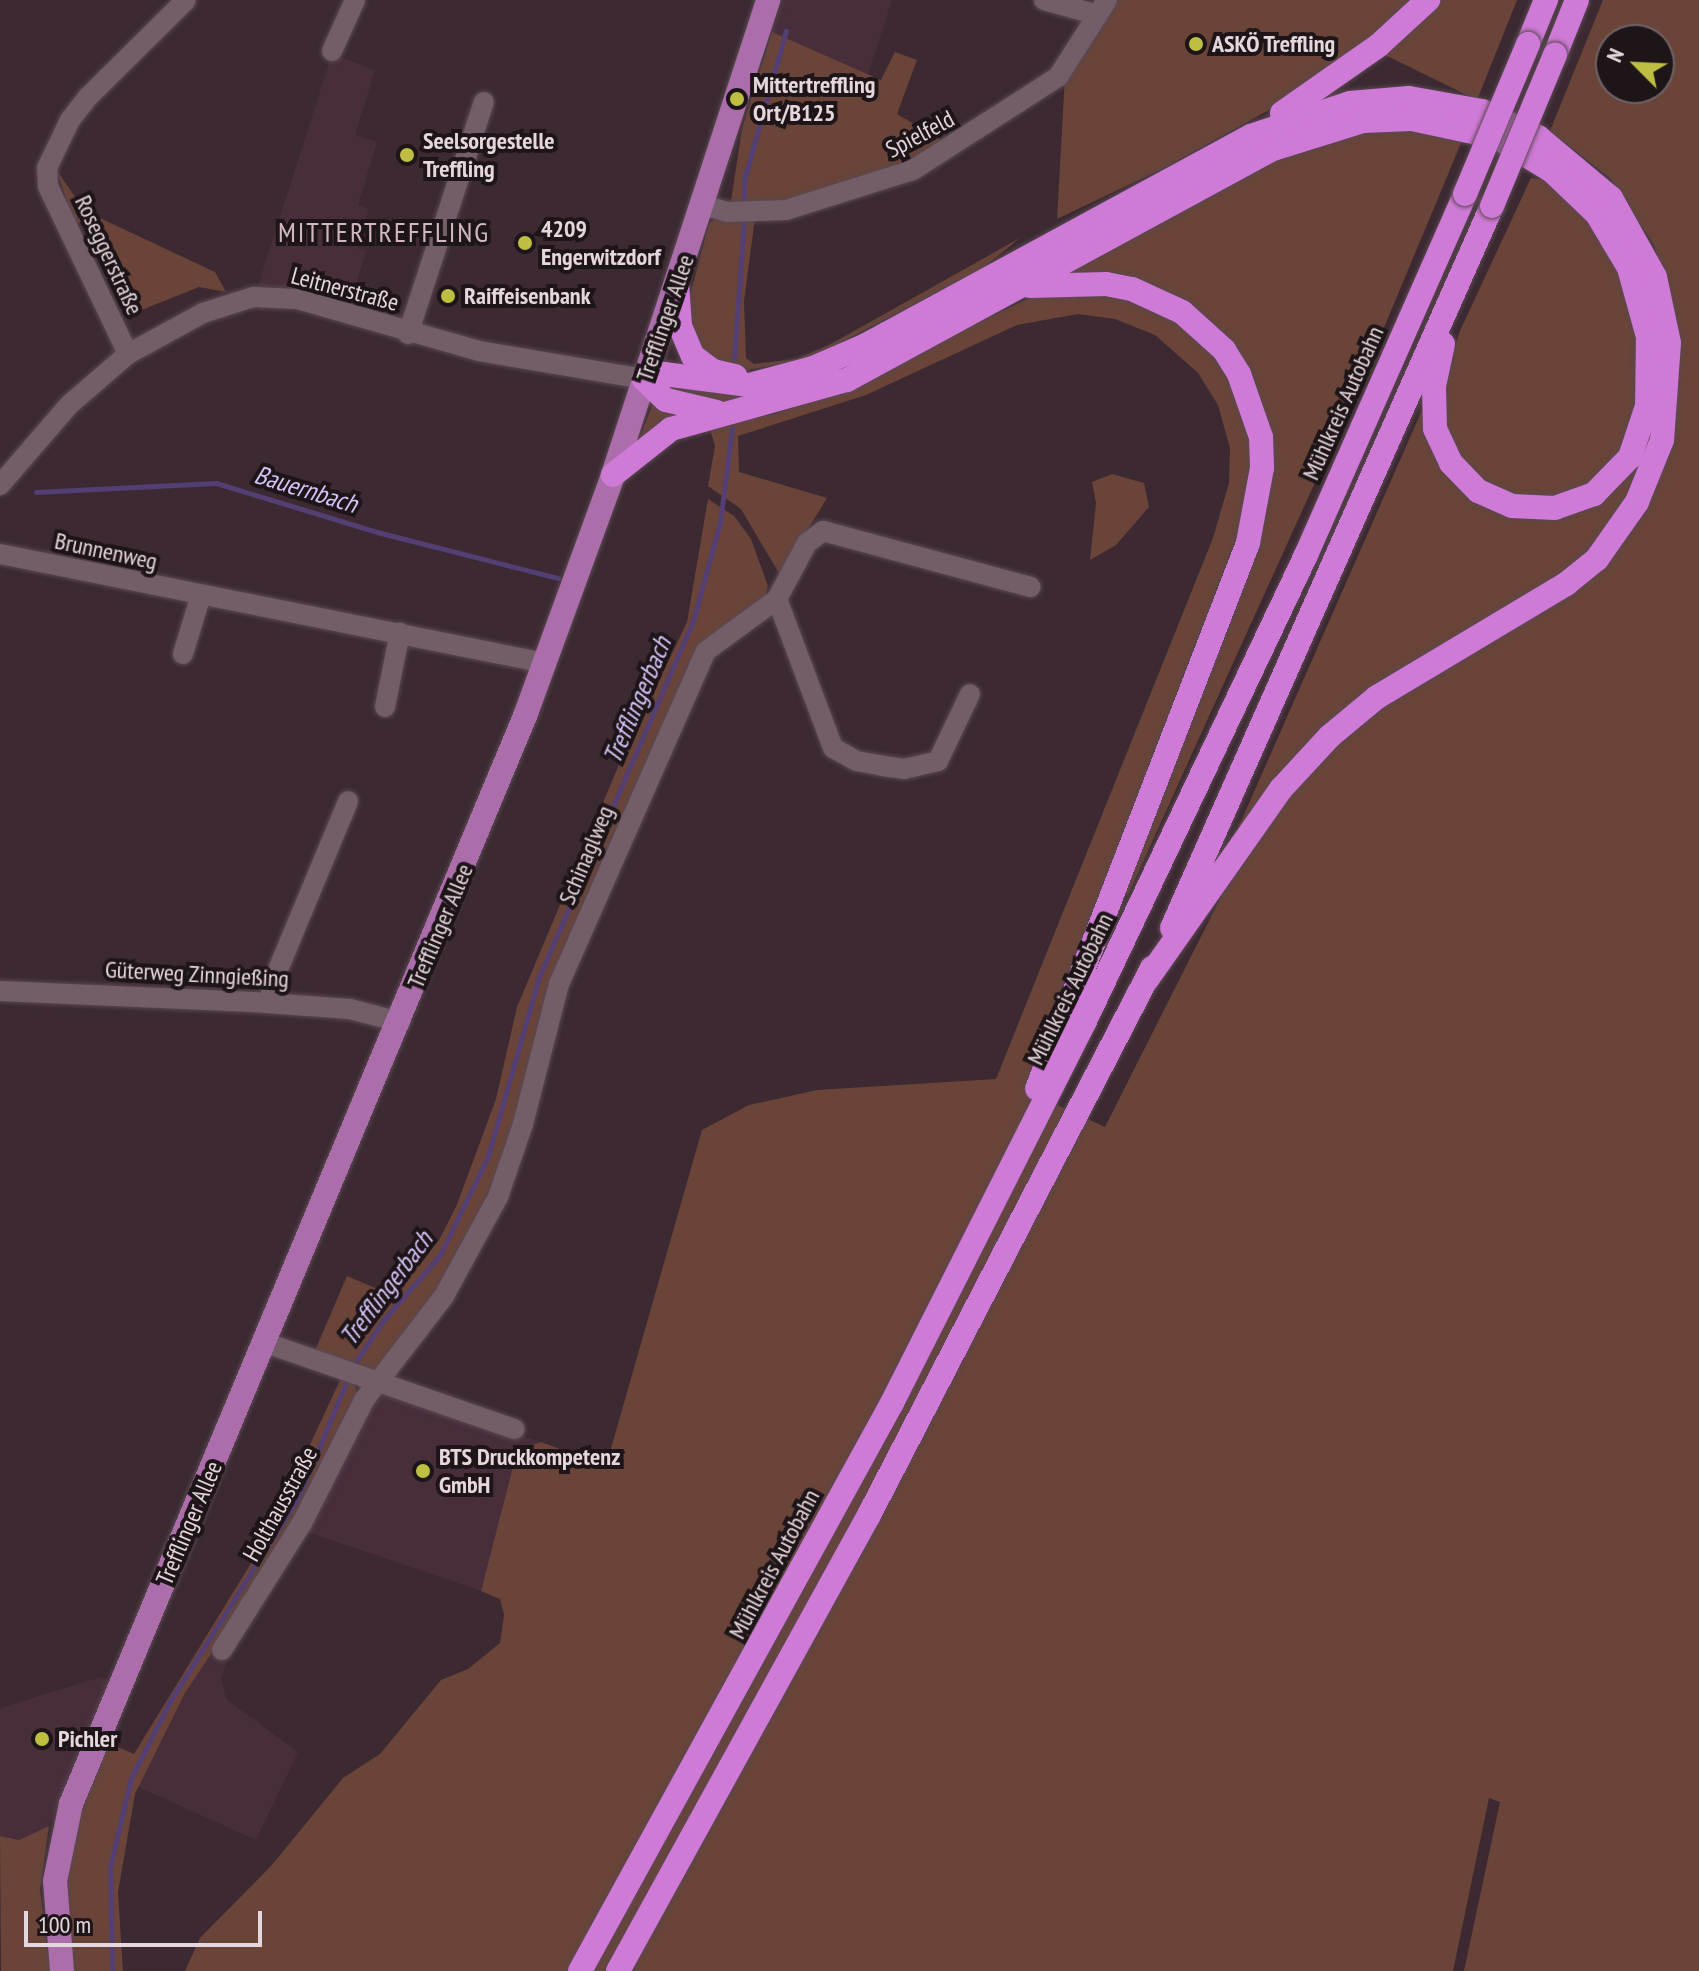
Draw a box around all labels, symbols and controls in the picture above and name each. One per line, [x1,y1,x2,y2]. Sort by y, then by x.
north arrow [1595,24,1675,104]
place label: ASKÖ Treffling [1212,30,1336,58]
marker: ASKÖ Treffling [1187,35,1205,53]
text: N [1600,44,1630,66]
place label: Mittertreffling Ort/B125 [753,71,875,127]
marker: Mittertreffling Ort/B125 [728,90,746,108]
street label: Spielfeld [881,104,959,164]
place label: Seelsorgestelle Treffling [423,127,555,183]
marker: Seelsorgestelle Treffling [398,146,416,164]
street label: Roseggerstraße [69,191,149,319]
district label: MITTERTREFFLING [278,215,490,249]
place label: 4209 Engerwitzdorf [541,215,661,271]
marker: 4209 Engerwitzdorf [516,234,534,252]
street label: Trefflinger Allee [630,251,700,385]
street label: Leitnerstraße [288,261,402,317]
place label: Raiffeisenbank [464,282,591,310]
marker: Raiffeisenbank [439,287,457,305]
street label: Mühlkreis Autobahn [1296,321,1390,485]
water label: Bauernbach [251,459,361,519]
street label: Brunnenweg [52,526,160,576]
water label: Trefflingerbach [596,632,678,768]
street label: Schinaglweg [552,801,620,909]
street label: Trefflinger Allee [401,859,479,993]
street label: Mühlkreis Autobahn [1021,908,1119,1070]
street label: Güterweg Zinngießing [104,955,290,993]
water label: Trefflingerbach [333,1225,439,1351]
street label: Holthausstraße [237,1442,323,1566]
place label: BTS Druckkompetenz GmbH [439,1443,620,1499]
street label: Trefflinger Allee [150,1456,228,1590]
marker: BTS Druckkompetenz GmbH [414,1462,432,1480]
street label: Mühlkreis Autobahn [722,1484,826,1644]
place label: Pichler [58,1725,117,1753]
marker: Pichler [33,1730,51,1748]
scale bar [28,1895,266,1945]
text: 100 m [38,1909,91,1940]

